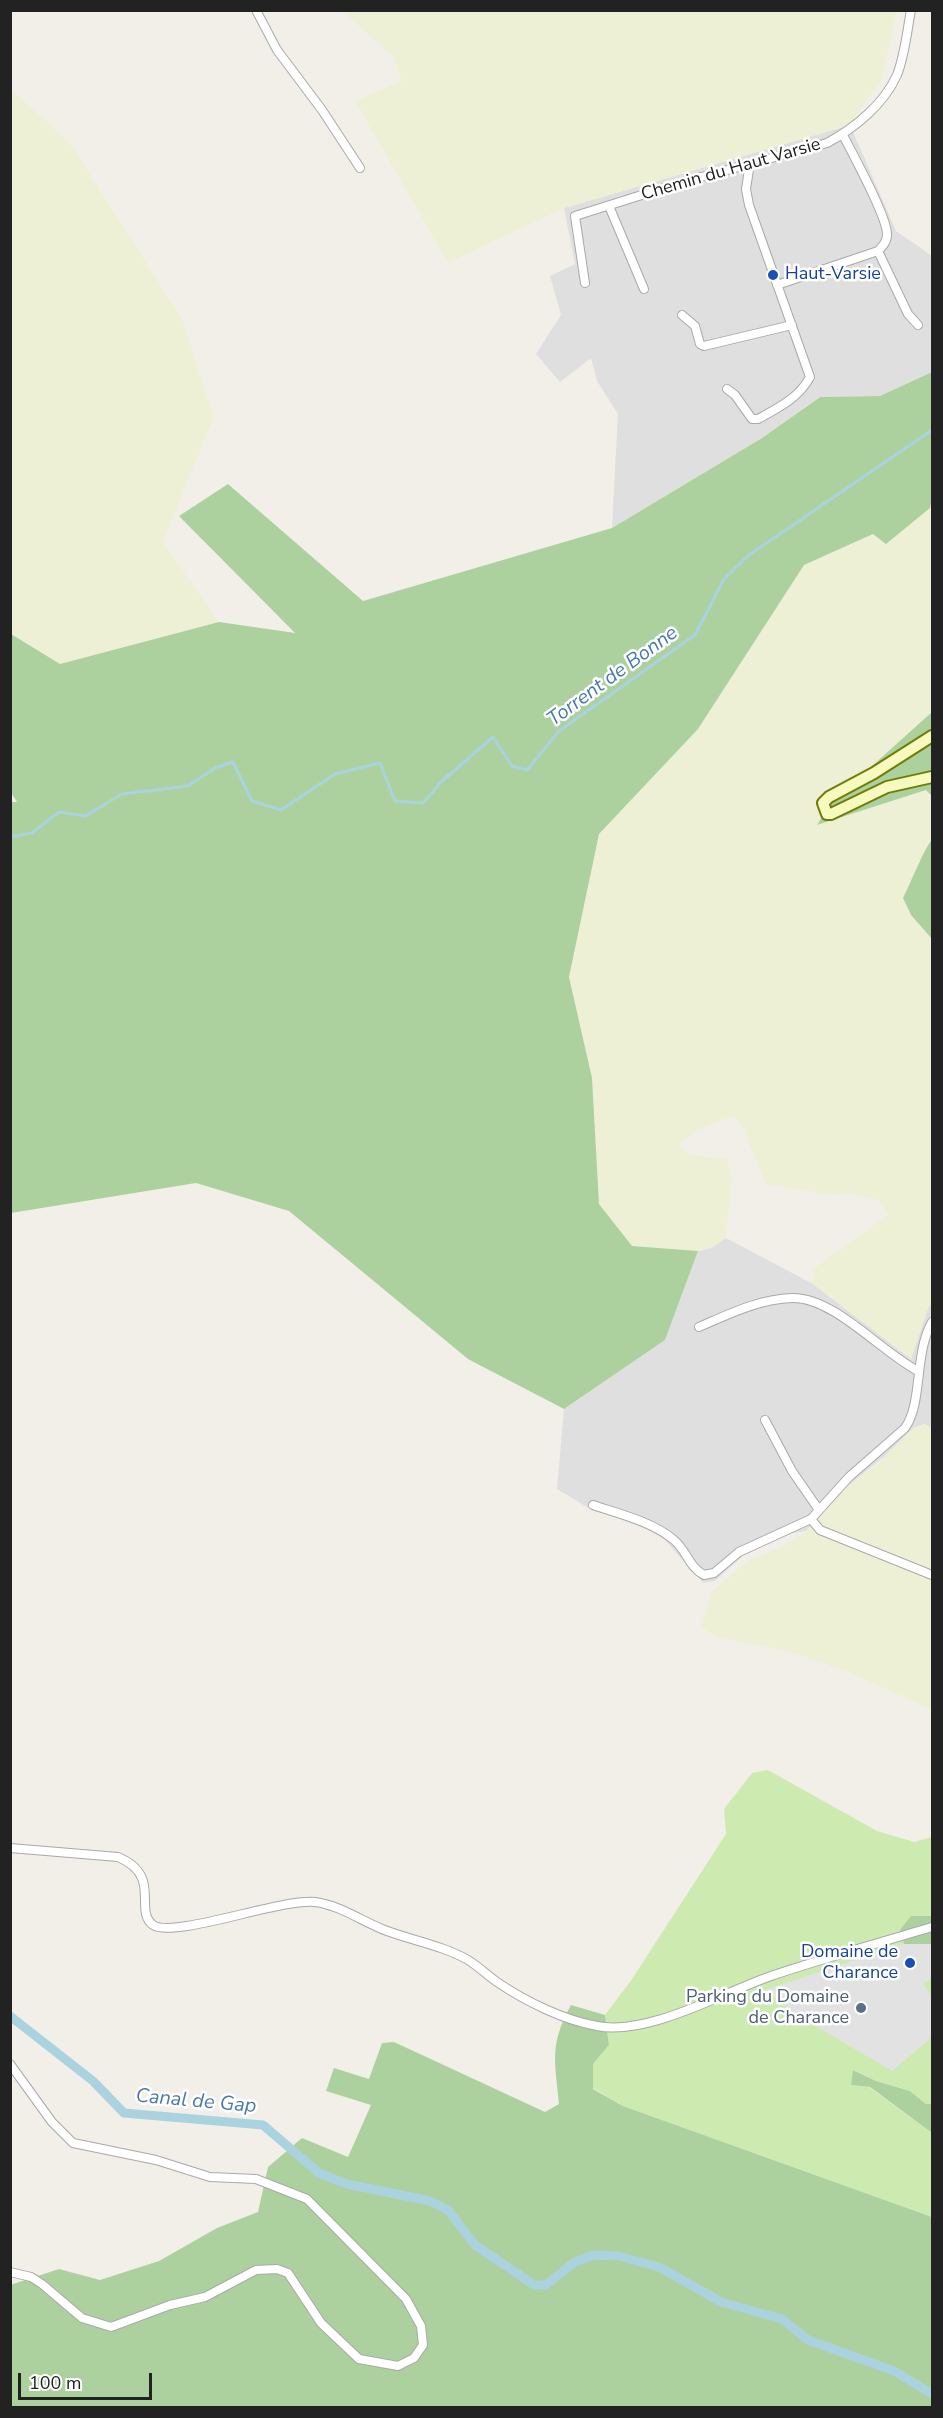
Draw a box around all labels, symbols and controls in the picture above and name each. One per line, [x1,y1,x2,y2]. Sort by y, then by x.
street label: Chemin du Haut Varsie [639,134,823,206]
place label: Haut-Varsie [785,264,881,286]
marker: Haut-Varsie [766,268,780,282]
water label: Torrent de Bonne [543,622,683,732]
place label: Domaine de Charance [801,1942,898,1984]
marker: Domaine de Charance [903,1956,917,1970]
place label: Parking du Domaine de Charance [686,1987,849,2030]
marker: Parking du Domaine de Charance [854,2001,868,2015]
water label: Canal de Gap [135,2085,257,2119]
scale bar [21,2361,154,2399]
text: 100 m [29,2371,81,2395]

